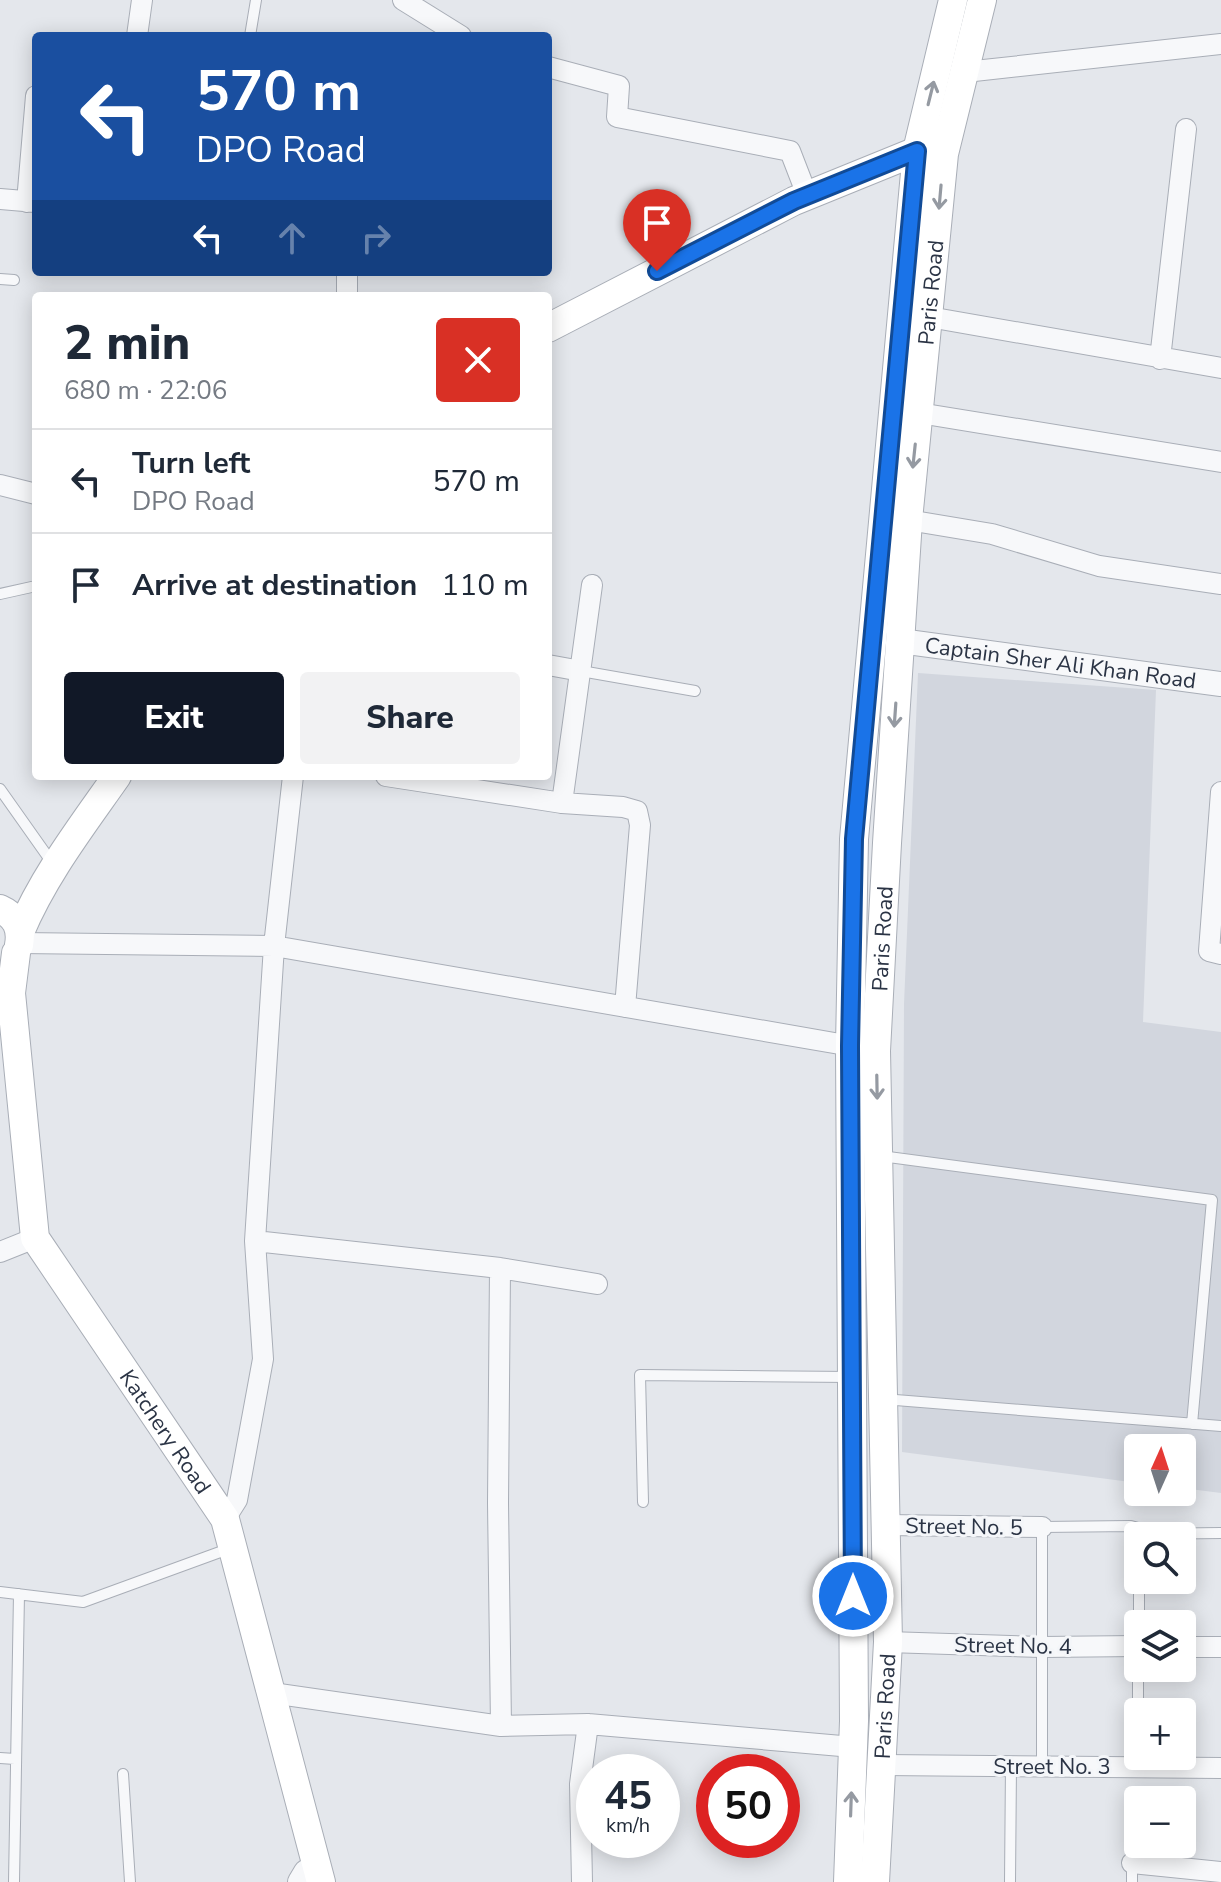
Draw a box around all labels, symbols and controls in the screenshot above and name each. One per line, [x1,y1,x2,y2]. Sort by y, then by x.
text: 570 m [196,53,361,130]
icon: left [64,64,168,168]
one-way arrow [924,80,939,106]
text: DPO Road [196,126,366,175]
one-way arrow [932,183,947,210]
pin [623,189,691,271]
icon: arrive [635,201,679,245]
icon: left [186,216,230,260]
icon: ahead [270,216,314,260]
icon: right [354,216,398,260]
street label: Paris Road [911,239,951,347]
text: 2 min [64,310,190,376]
button: close [436,318,520,402]
text: 680 m · 22:06 [64,373,227,408]
one-way arrow [907,442,922,469]
text: Turn left [132,443,250,484]
icon: left [64,459,108,503]
text: 570 m [433,461,520,502]
text: DPO Road [132,484,255,519]
icon: arrive [64,563,108,607]
text: Arrive at destination [132,565,417,606]
text: 110 m [441,565,529,606]
street label: Captain Sher Ali Khan Road [923,630,1198,697]
button: Exit [64,672,284,764]
button: Share [300,672,520,764]
one-way arrow [887,701,902,728]
street label: Paris Road [865,885,901,992]
one-way arrow [869,1073,885,1100]
street label: Katchery Road [112,1364,218,1500]
north arrow [1124,1434,1196,1506]
map controls [1124,1434,1196,1858]
street label: Street No. 5 [905,1511,1023,1543]
button: search [1124,1522,1196,1594]
position arrow [811,1554,895,1638]
button: layers [1124,1610,1196,1682]
street label: Street No. 4 [954,1630,1072,1662]
street label: Paris Road [868,1653,903,1760]
button: + [1124,1698,1196,1770]
street label: Street No. 3 [993,1752,1111,1782]
speed limit sign: 50 [696,1754,800,1858]
text: 45 [604,1769,652,1823]
button: − [1124,1786,1196,1858]
one-way arrow [843,1791,858,1818]
text: km/h [606,1812,650,1839]

